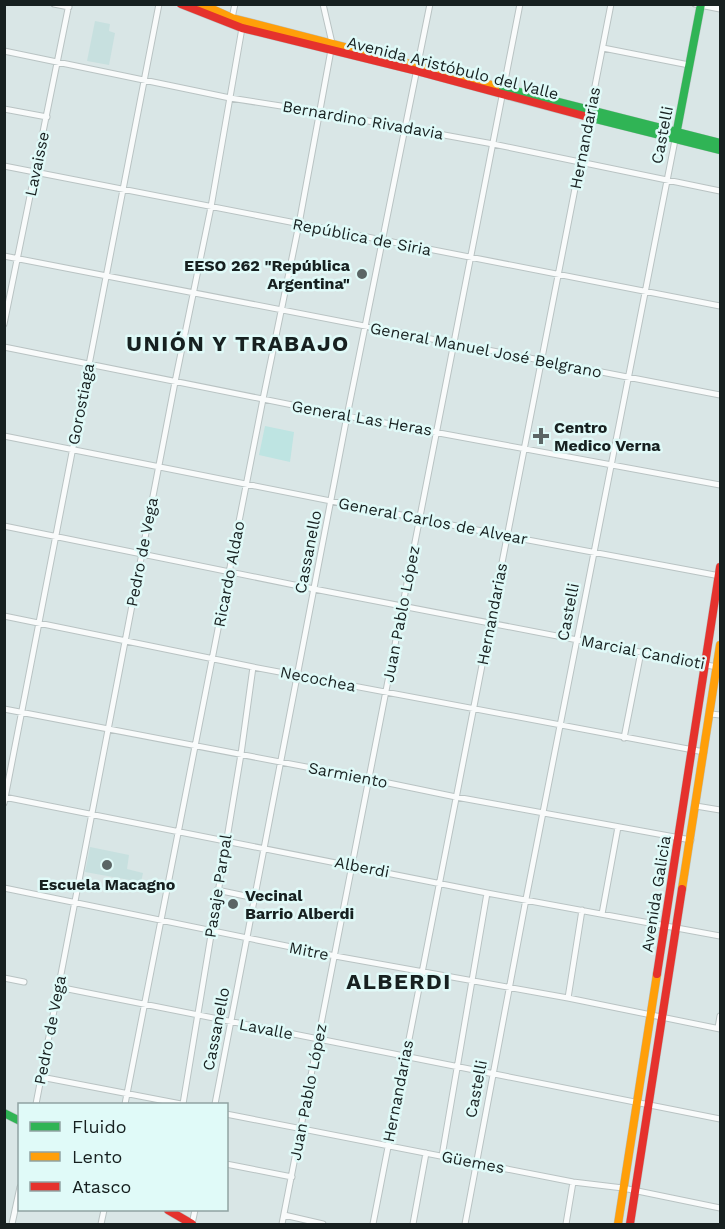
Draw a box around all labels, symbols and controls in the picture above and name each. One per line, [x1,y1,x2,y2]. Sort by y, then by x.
street label: Avenida Aristóbulo del Valle [345,33,561,103]
street label: Hernandarias [566,85,604,191]
street label: Bernardino Rivadavia [281,96,445,144]
street label: Castelli [647,104,677,166]
street label: Lavaisse [21,130,53,198]
street label: República de Siria [291,214,433,260]
place label: EESO 262 "República Argentina" [184,256,351,293]
marker: EESO 262 "República Argentina" [355,267,369,281]
street label: General Manuel José Belgrano [368,318,604,382]
district label: UNIÓN Y TRABAJO [126,331,350,356]
street label: Gorostiaga [64,361,98,447]
street label: General Las Heras [290,396,434,440]
place label: Centro Medico Verna [554,418,661,455]
marker: Centro Medico Verna [532,427,550,445]
street label: General Carlos de Alvear [337,493,530,549]
street label: Pedro de Vega [122,496,162,608]
street label: Cassanello [291,509,325,595]
street label: Ricardo Aldao [209,519,249,629]
street label: Juan Pablo López [378,544,424,684]
street label: Hernandarias [473,561,511,667]
street label: Castelli [553,581,583,643]
street label: Marcial Candioti [580,631,706,673]
street label: Necochea [279,662,357,696]
street label: Sarmiento [307,758,389,792]
street label: Pasaje Parpal [200,833,236,939]
street label: Avenida Galicia [637,834,675,954]
street label: Alberdi [333,852,391,882]
marker: Escuela Macagno [100,858,114,872]
place label: Escuela Macagno [39,875,176,894]
place label: Vecinal Barrio Alberdi [245,886,354,923]
marker: Vecinal Barrio Alberdi [226,897,240,911]
street label: Mitre [287,938,331,964]
district label: ALBERDI [346,969,452,994]
street label: Pedro de Vega [30,974,70,1086]
street label: Cassanello [199,986,233,1072]
street label: Lavalle [237,1014,295,1044]
street label: Juan Pablo López [285,1022,331,1162]
street label: Hernandarias [379,1038,417,1144]
street label: Castelli [461,1058,491,1120]
legend [18,1103,228,1211]
text: Fluido [72,1116,126,1137]
text: Lento [72,1146,122,1167]
street label: Güemes [440,1147,506,1177]
text: Atasco [72,1176,131,1197]

